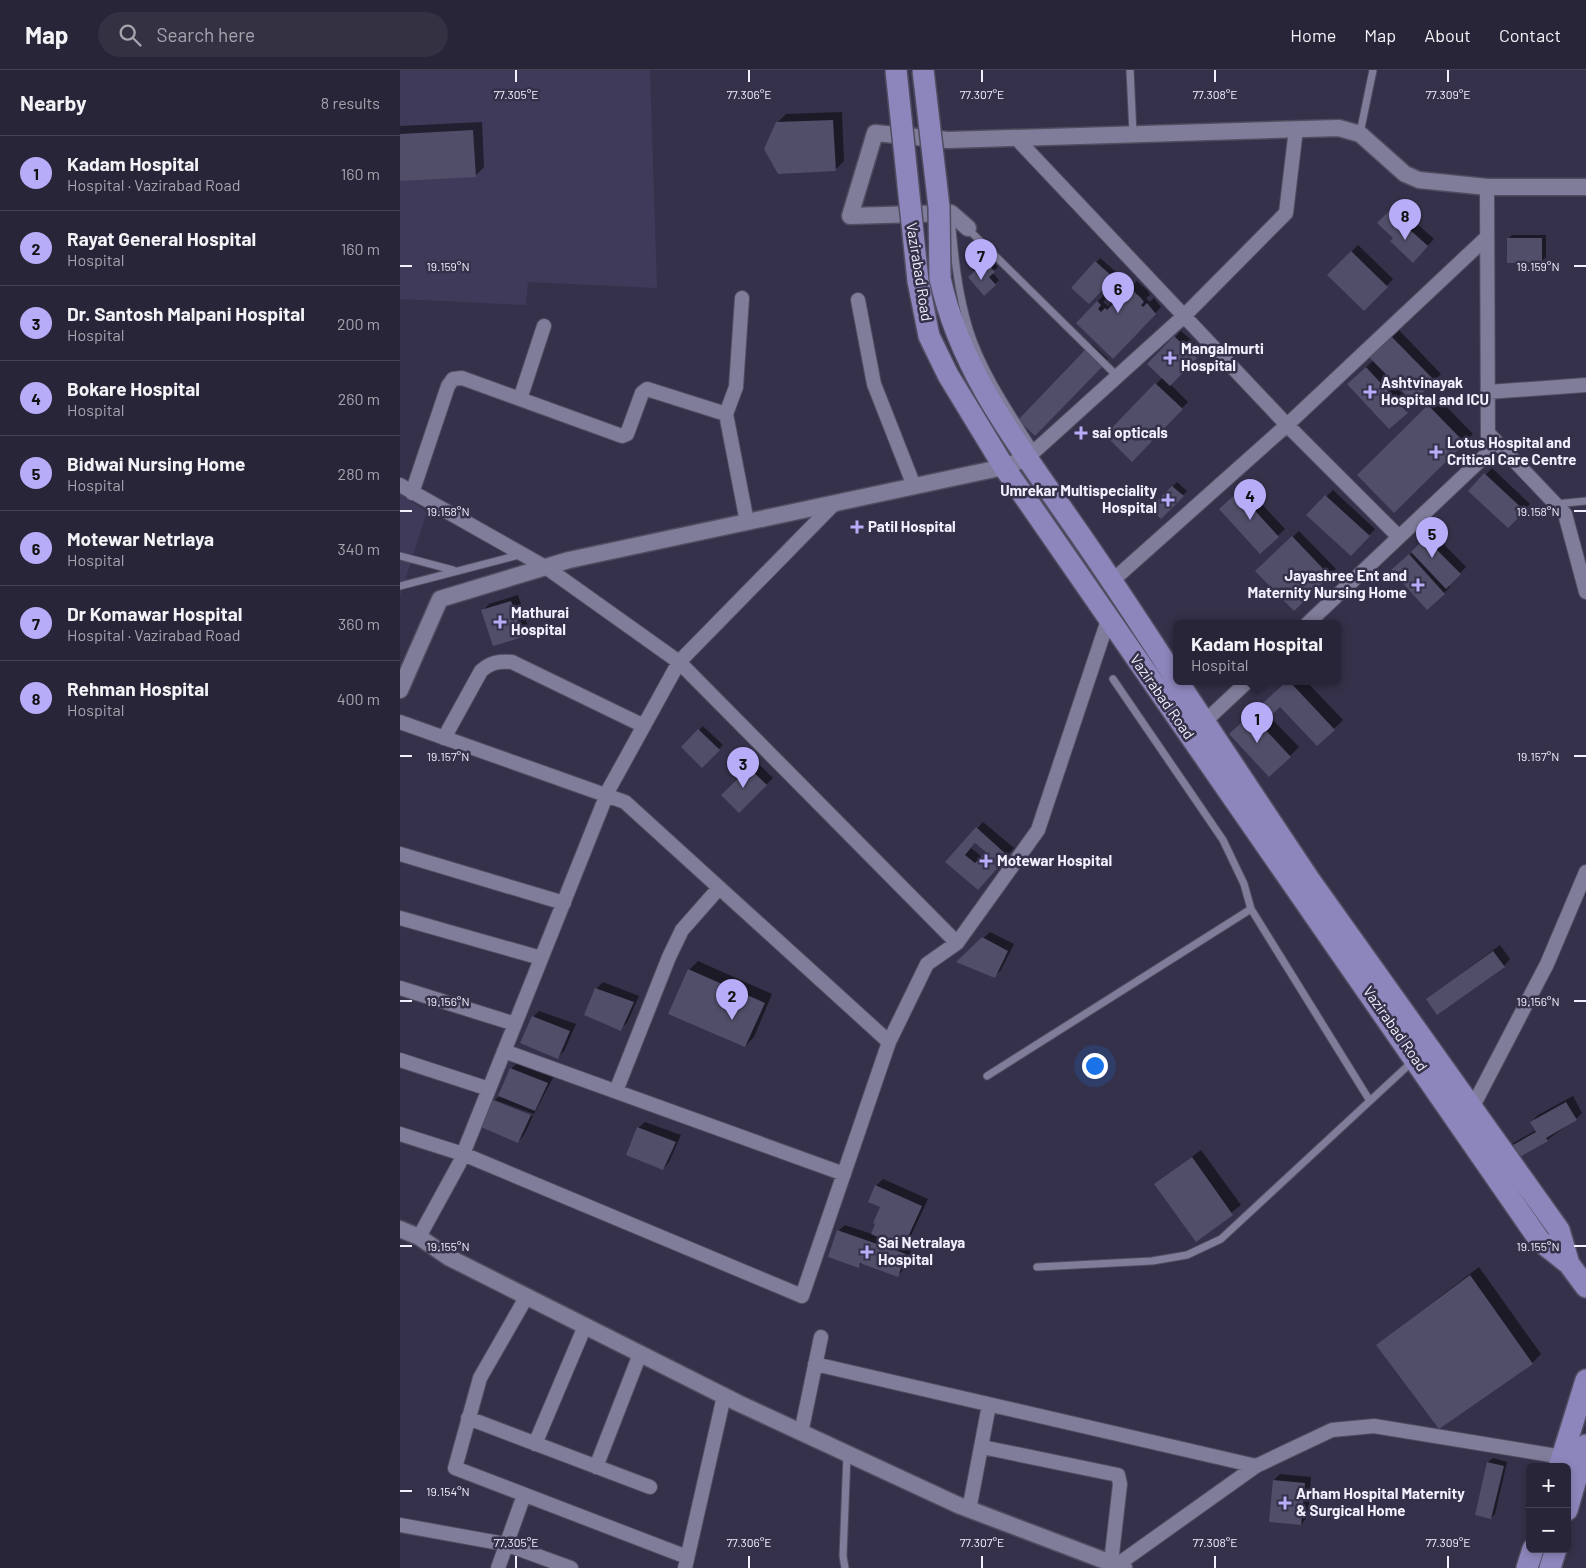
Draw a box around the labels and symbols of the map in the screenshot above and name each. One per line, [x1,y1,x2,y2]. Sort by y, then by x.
text: 77.305°E [493,87,539,101]
text: 77.306°E [726,87,772,101]
text: 77.307°E [960,87,1004,101]
text: 77.308°E [1192,87,1238,101]
text: 77.309°E [1425,87,1471,101]
pin: 8 [1389,199,1421,240]
street label: Vazirabad Road [903,221,937,322]
pin: 7 [965,239,997,280]
text: 19.159°N [426,259,470,273]
text: 19.159°N [1516,259,1560,273]
pin: 6 [1102,272,1134,313]
place label: Mangalmurti Hospital [1181,339,1264,374]
marker: Mangalmurti Hospital [1163,351,1177,365]
place label: Ashtvinayak Hospital and ICU [1381,373,1489,408]
marker: Ashtvinayak Hospital and ICU [1363,385,1377,399]
place label: sai opticals [1092,423,1168,441]
marker: sai opticals [1074,426,1088,440]
place label: Lotus Hospital and Critical Care Centre [1447,433,1577,468]
marker: Lotus Hospital and Critical Care Centre [1429,445,1443,459]
pin: 4 [1234,479,1266,520]
place label: Umrekar Multispeciality Hospital [1000,481,1157,516]
marker: Umrekar Multispeciality Hospital [1161,493,1175,507]
text: 19.158°N [426,504,470,518]
text: 19.158°N [1516,504,1560,518]
place label: Patil Hospital [868,517,956,535]
pin: 5 [1416,517,1448,558]
marker: Patil Hospital [850,520,864,534]
place label: Jayashree Ent and Maternity Nursing Home [1248,566,1407,601]
marker: Jayashree Ent and Maternity Nursing Home [1411,578,1425,592]
place label: Mathurai Hospital [511,603,569,638]
marker: Mathurai Hospital [493,615,507,629]
street label: Vazirabad Road [1127,650,1199,742]
pin: 1 [1241,702,1273,743]
pin: 3 [727,747,759,788]
text: 19.157°N [427,749,469,763]
text: 19.157°N [1517,749,1559,763]
place label: Motewar Hospital [997,851,1112,869]
marker: Motewar Hospital [979,854,993,868]
pin: 2 [716,979,748,1020]
street label: Vazirabad Road [1360,982,1432,1074]
text: 19.156°N [426,994,470,1008]
text: 19.156°N [1516,994,1560,1008]
your location [1082,1053,1108,1079]
place label: Sai Netralaya Hospital [878,1233,965,1268]
text: 19.155°N [426,1239,470,1253]
text: 19.155°N [1516,1239,1560,1253]
marker: Sai Netralaya Hospital [860,1245,874,1259]
text: 19.154°N [426,1484,470,1498]
place label: Arham Hospital Maternity & Surgical Home [1296,1484,1465,1519]
marker: Arham Hospital Maternity & Surgical Home [1278,1496,1292,1510]
text: 77.305°E [493,1535,539,1549]
text: 77.306°E [726,1535,772,1549]
text: 77.307°E [960,1535,1004,1549]
text: 77.308°E [1192,1535,1238,1549]
text: 77.309°E [1425,1535,1471,1549]

